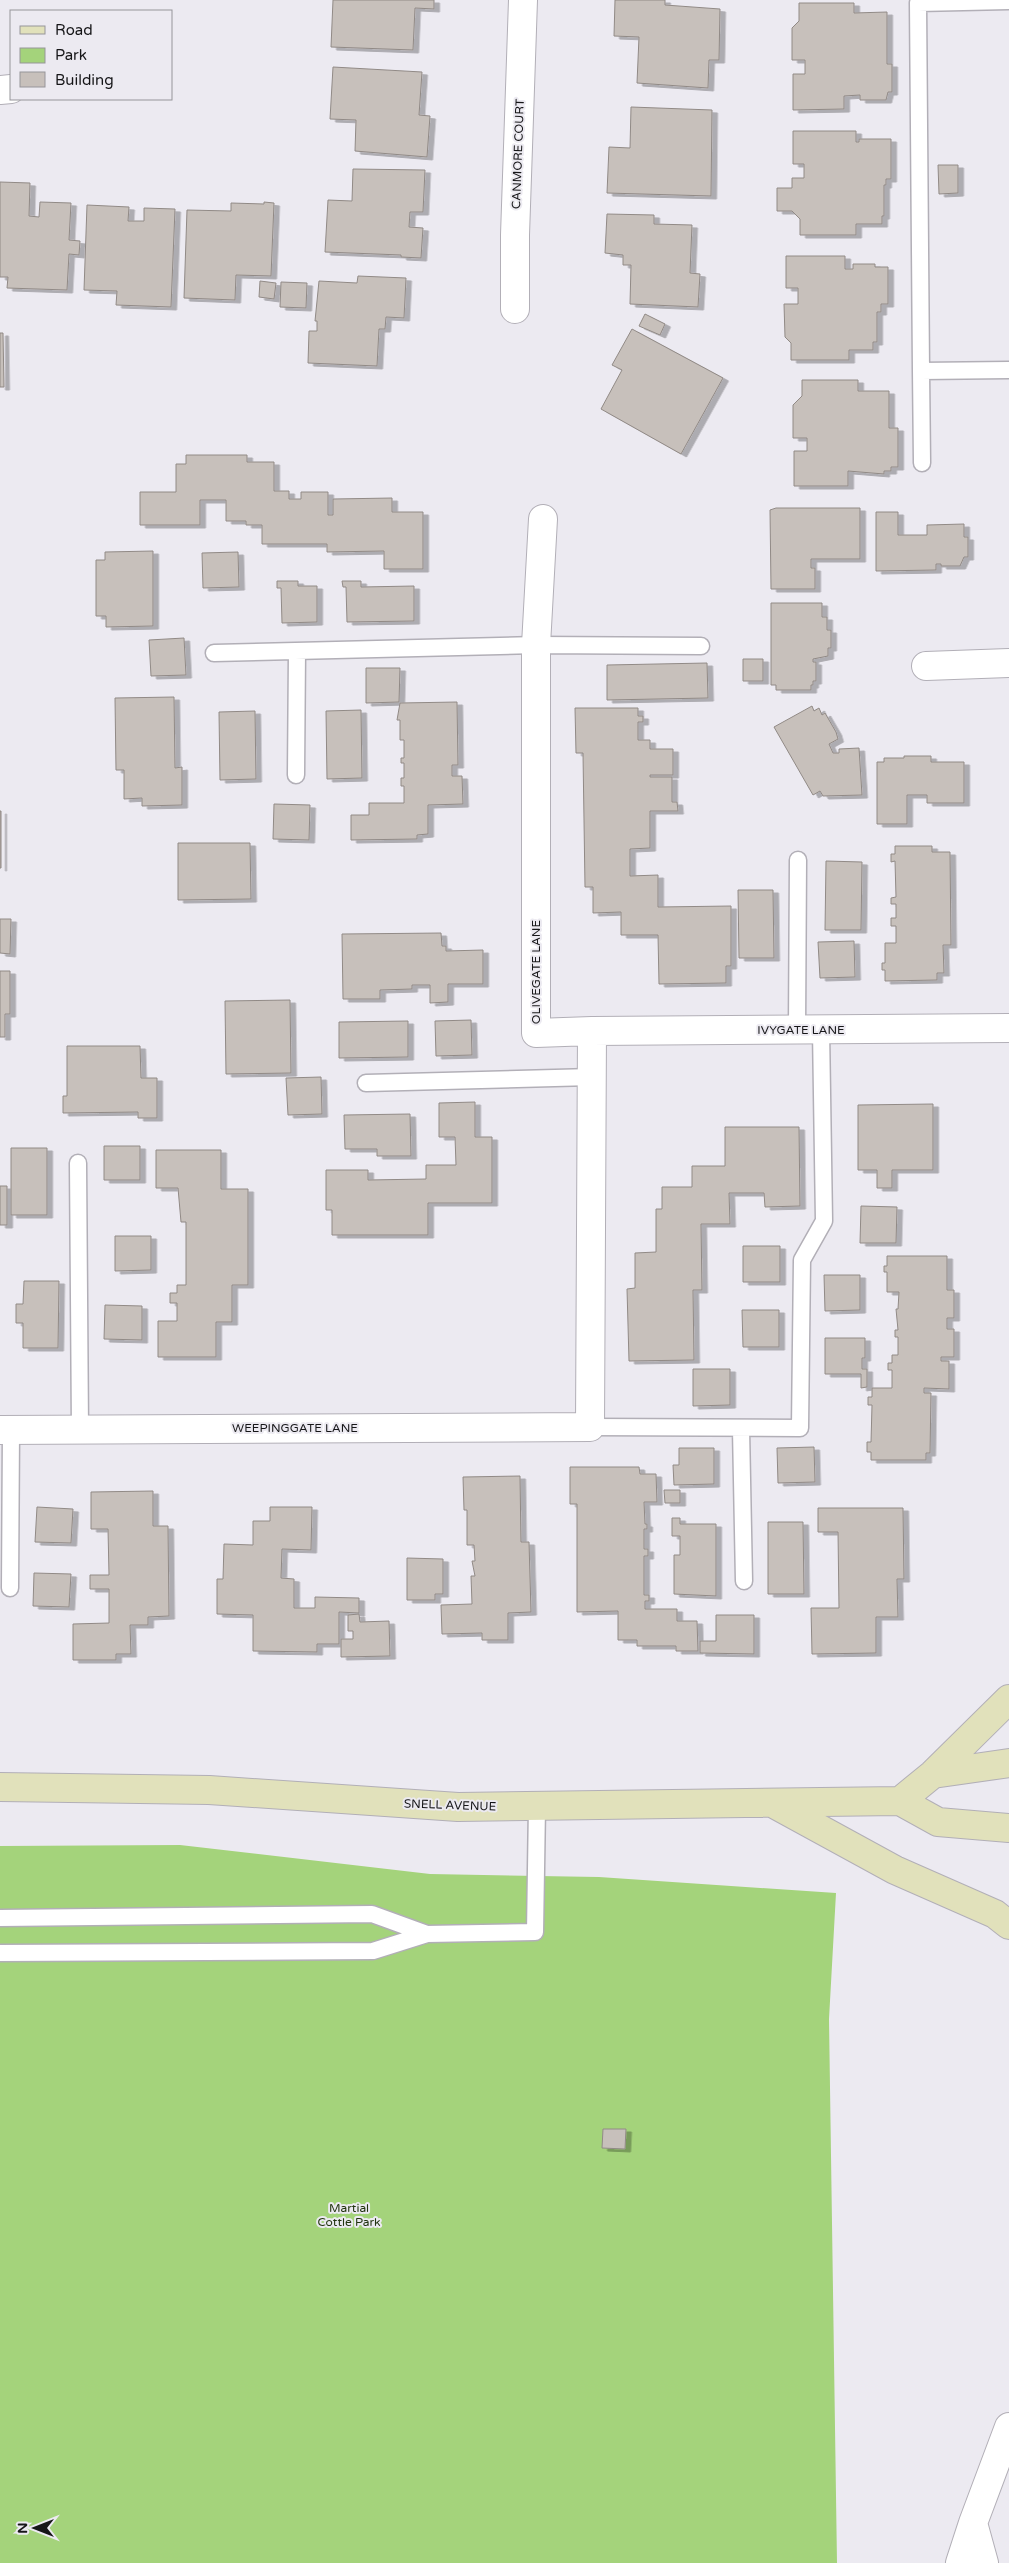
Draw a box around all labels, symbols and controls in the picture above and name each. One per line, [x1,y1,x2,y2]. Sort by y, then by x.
legend [10,10,172,100]
text: Road [55,21,93,39]
text: Park [55,46,87,64]
text: Building [55,71,114,89]
street label: CANMORE COURT [509,98,527,209]
street label: OLIVEGATE LANE [529,920,543,1024]
street label: IVYGATE LANE [757,1023,845,1037]
street label: WEEPINGGATE LANE [232,1421,358,1435]
street label: SNELL AVENUE [404,1796,497,1814]
park label: Martial Cottle Park [317,2201,381,2229]
north arrow [10,2503,60,2553]
text: N [14,2522,31,2534]

